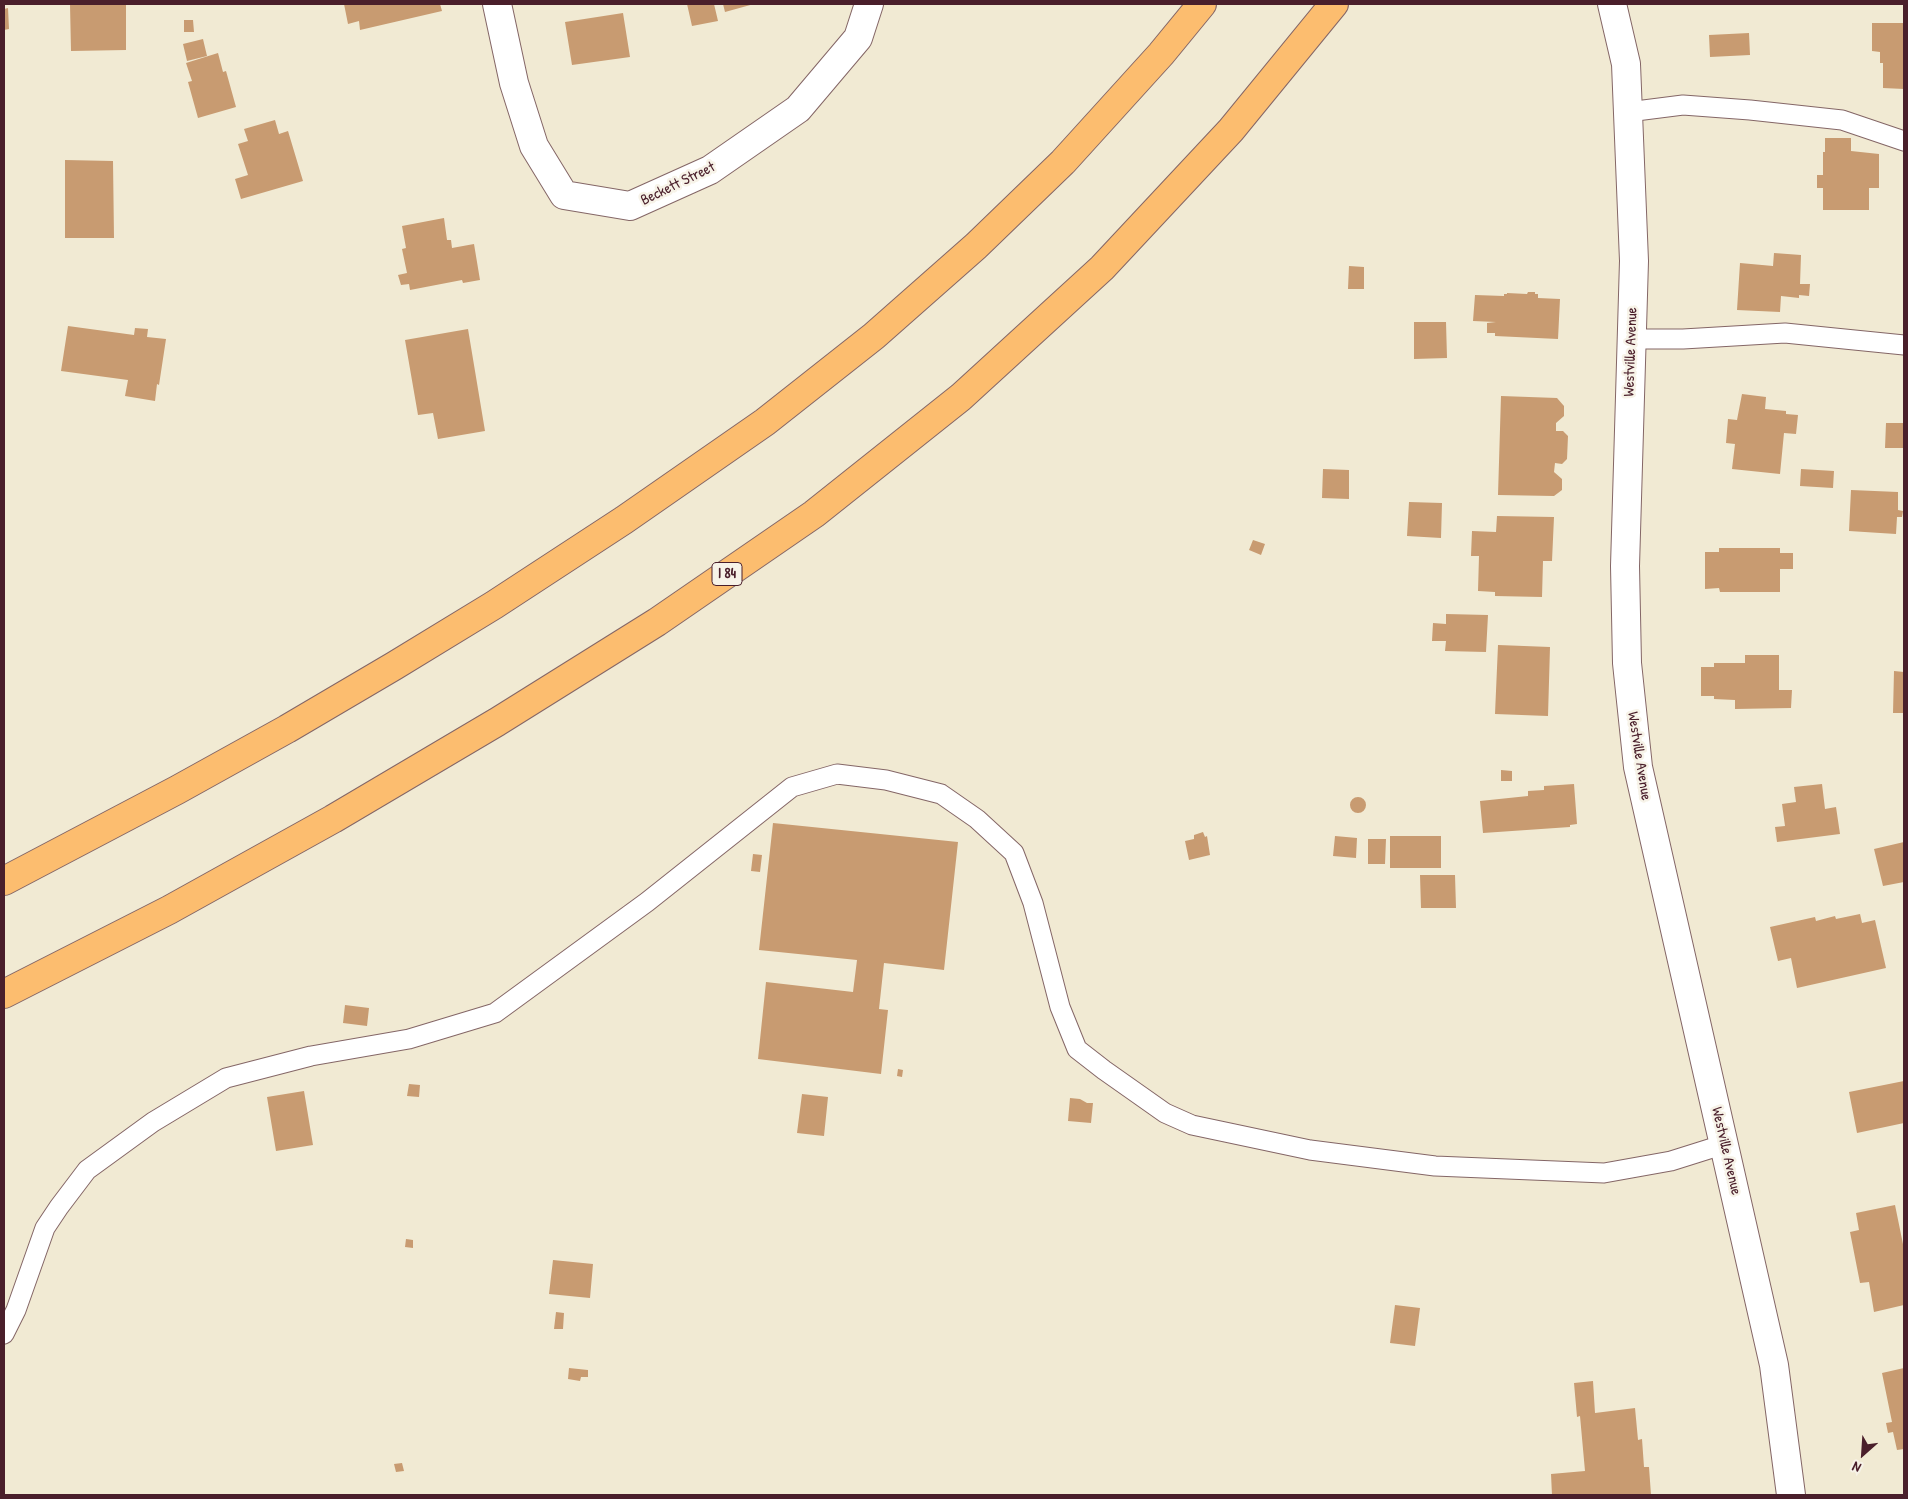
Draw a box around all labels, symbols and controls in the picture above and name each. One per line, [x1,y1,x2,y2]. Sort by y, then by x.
street label: Beckett Street [638,158,718,210]
street label: Westville Avenue [1620,307,1642,397]
road number: I 84 [712,562,742,586]
street label: Westville Avenue [1623,710,1655,802]
street label: Westville Avenue [1707,1105,1745,1197]
north arrow [1838,1429,1888,1479]
text: N [1849,1458,1864,1478]

